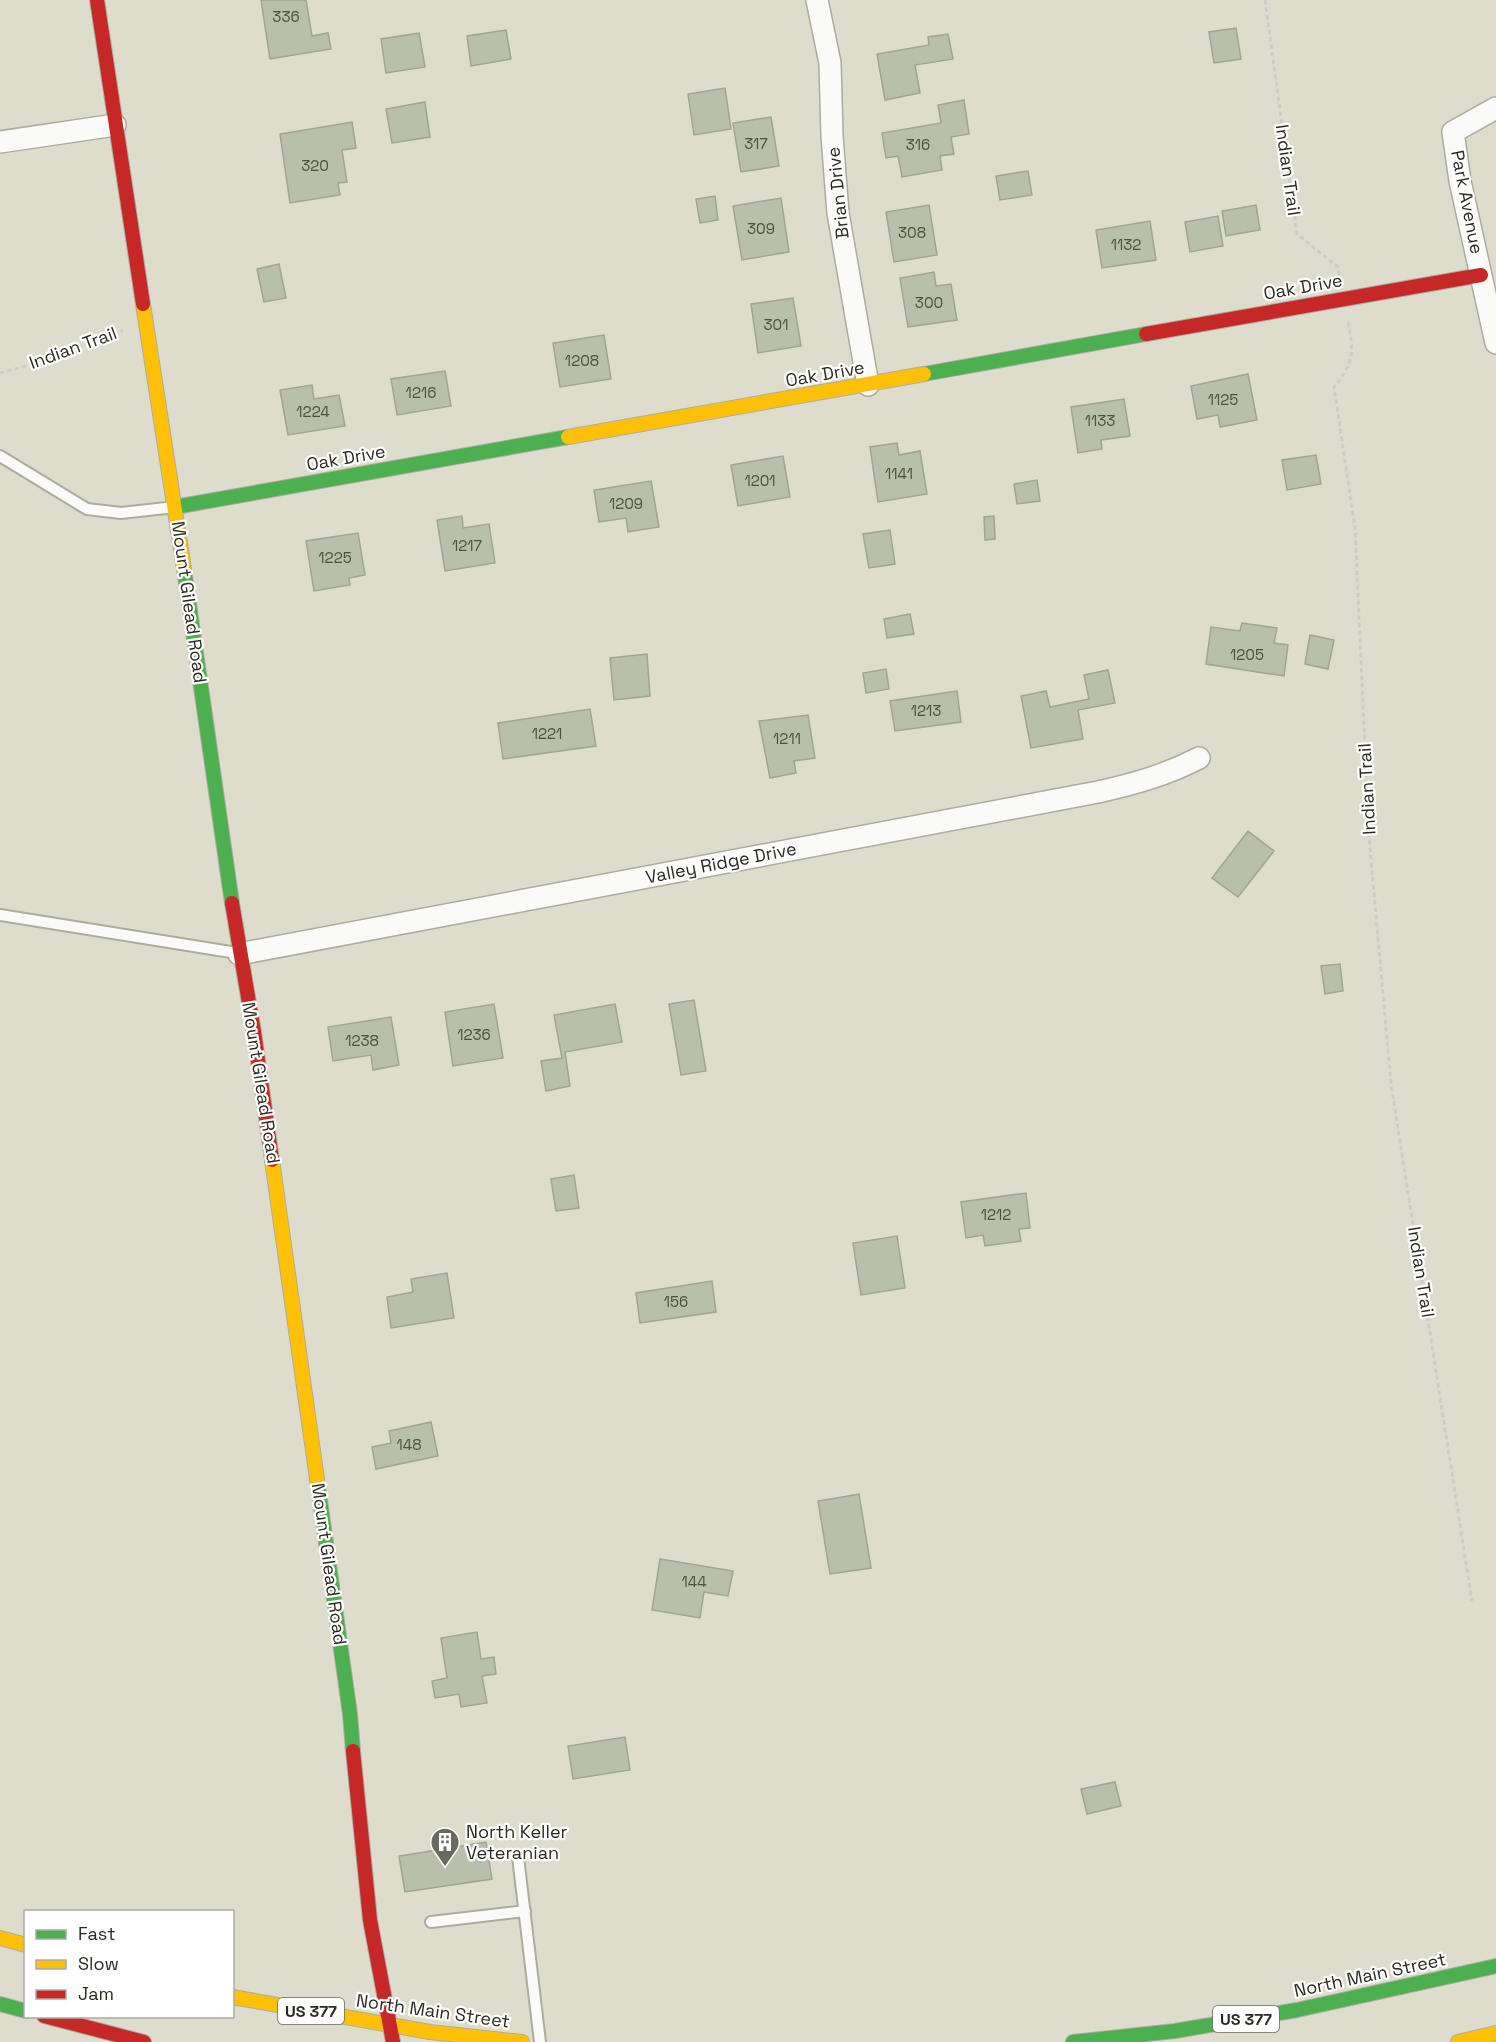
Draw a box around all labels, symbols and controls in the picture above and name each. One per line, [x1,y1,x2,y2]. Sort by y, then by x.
house number: 336 [272,7,300,26]
street label: Indian Trail [1271,123,1306,217]
house number: 317 [744,134,768,153]
house number: 316 [906,135,930,154]
street label: Brian Drive [821,146,854,240]
street label: Park Avenue [1446,148,1489,256]
house number: 320 [301,156,329,175]
house number: 309 [747,219,775,238]
house number: 308 [898,223,926,242]
house number: 1132 [1111,235,1141,254]
street label: Oak Drive [1262,268,1344,305]
house number: 300 [915,293,943,312]
house number: 301 [764,315,788,334]
street label: Indian Trail [26,321,120,374]
house number: 1208 [565,351,599,370]
street label: Oak Drive [784,355,866,392]
house number: 1216 [406,383,436,402]
house number: 1125 [1208,390,1238,409]
house number: 1224 [296,402,330,421]
house number: 1133 [1085,411,1115,430]
street label: Oak Drive [305,439,387,476]
house number: 1141 [885,464,913,483]
house number: 1201 [744,471,776,490]
house number: 1209 [609,494,643,513]
street label: Mount Gilead Road [167,519,212,684]
house number: 1217 [452,536,482,555]
house number: 1225 [318,548,352,567]
house number: 1205 [1230,645,1264,664]
house number: 1213 [911,701,941,720]
house number: 1221 [532,724,562,743]
house number: 1211 [773,729,801,748]
street label: Indian Trail [1353,743,1380,835]
street label: Valley Ridge Drive [643,837,798,888]
street label: Mount Gilead Road [237,1000,286,1165]
house number: 1236 [457,1025,491,1044]
house number: 1238 [345,1031,379,1050]
house number: 1212 [981,1205,1011,1224]
street label: Indian Trail [1403,1225,1440,1319]
house number: 156 [664,1292,688,1311]
house number: 148 [397,1435,422,1454]
street label: Mount Gilead Road [307,1481,352,1646]
house number: 144 [681,1572,707,1591]
place label: North Keller Veteranian [466,1820,568,1864]
building icon: North Keller Veteranian [429,1826,461,1868]
legend [24,1910,234,2018]
text: Fast [78,1922,115,1945]
street label: North Main Street [1292,1947,1448,2002]
text: Slow [78,1952,119,1975]
text: Jam [78,1982,114,2005]
street label: North Main Street [355,1988,511,2033]
road number: US 377 [278,1998,344,2024]
road number: US 377 [1213,2006,1279,2032]

